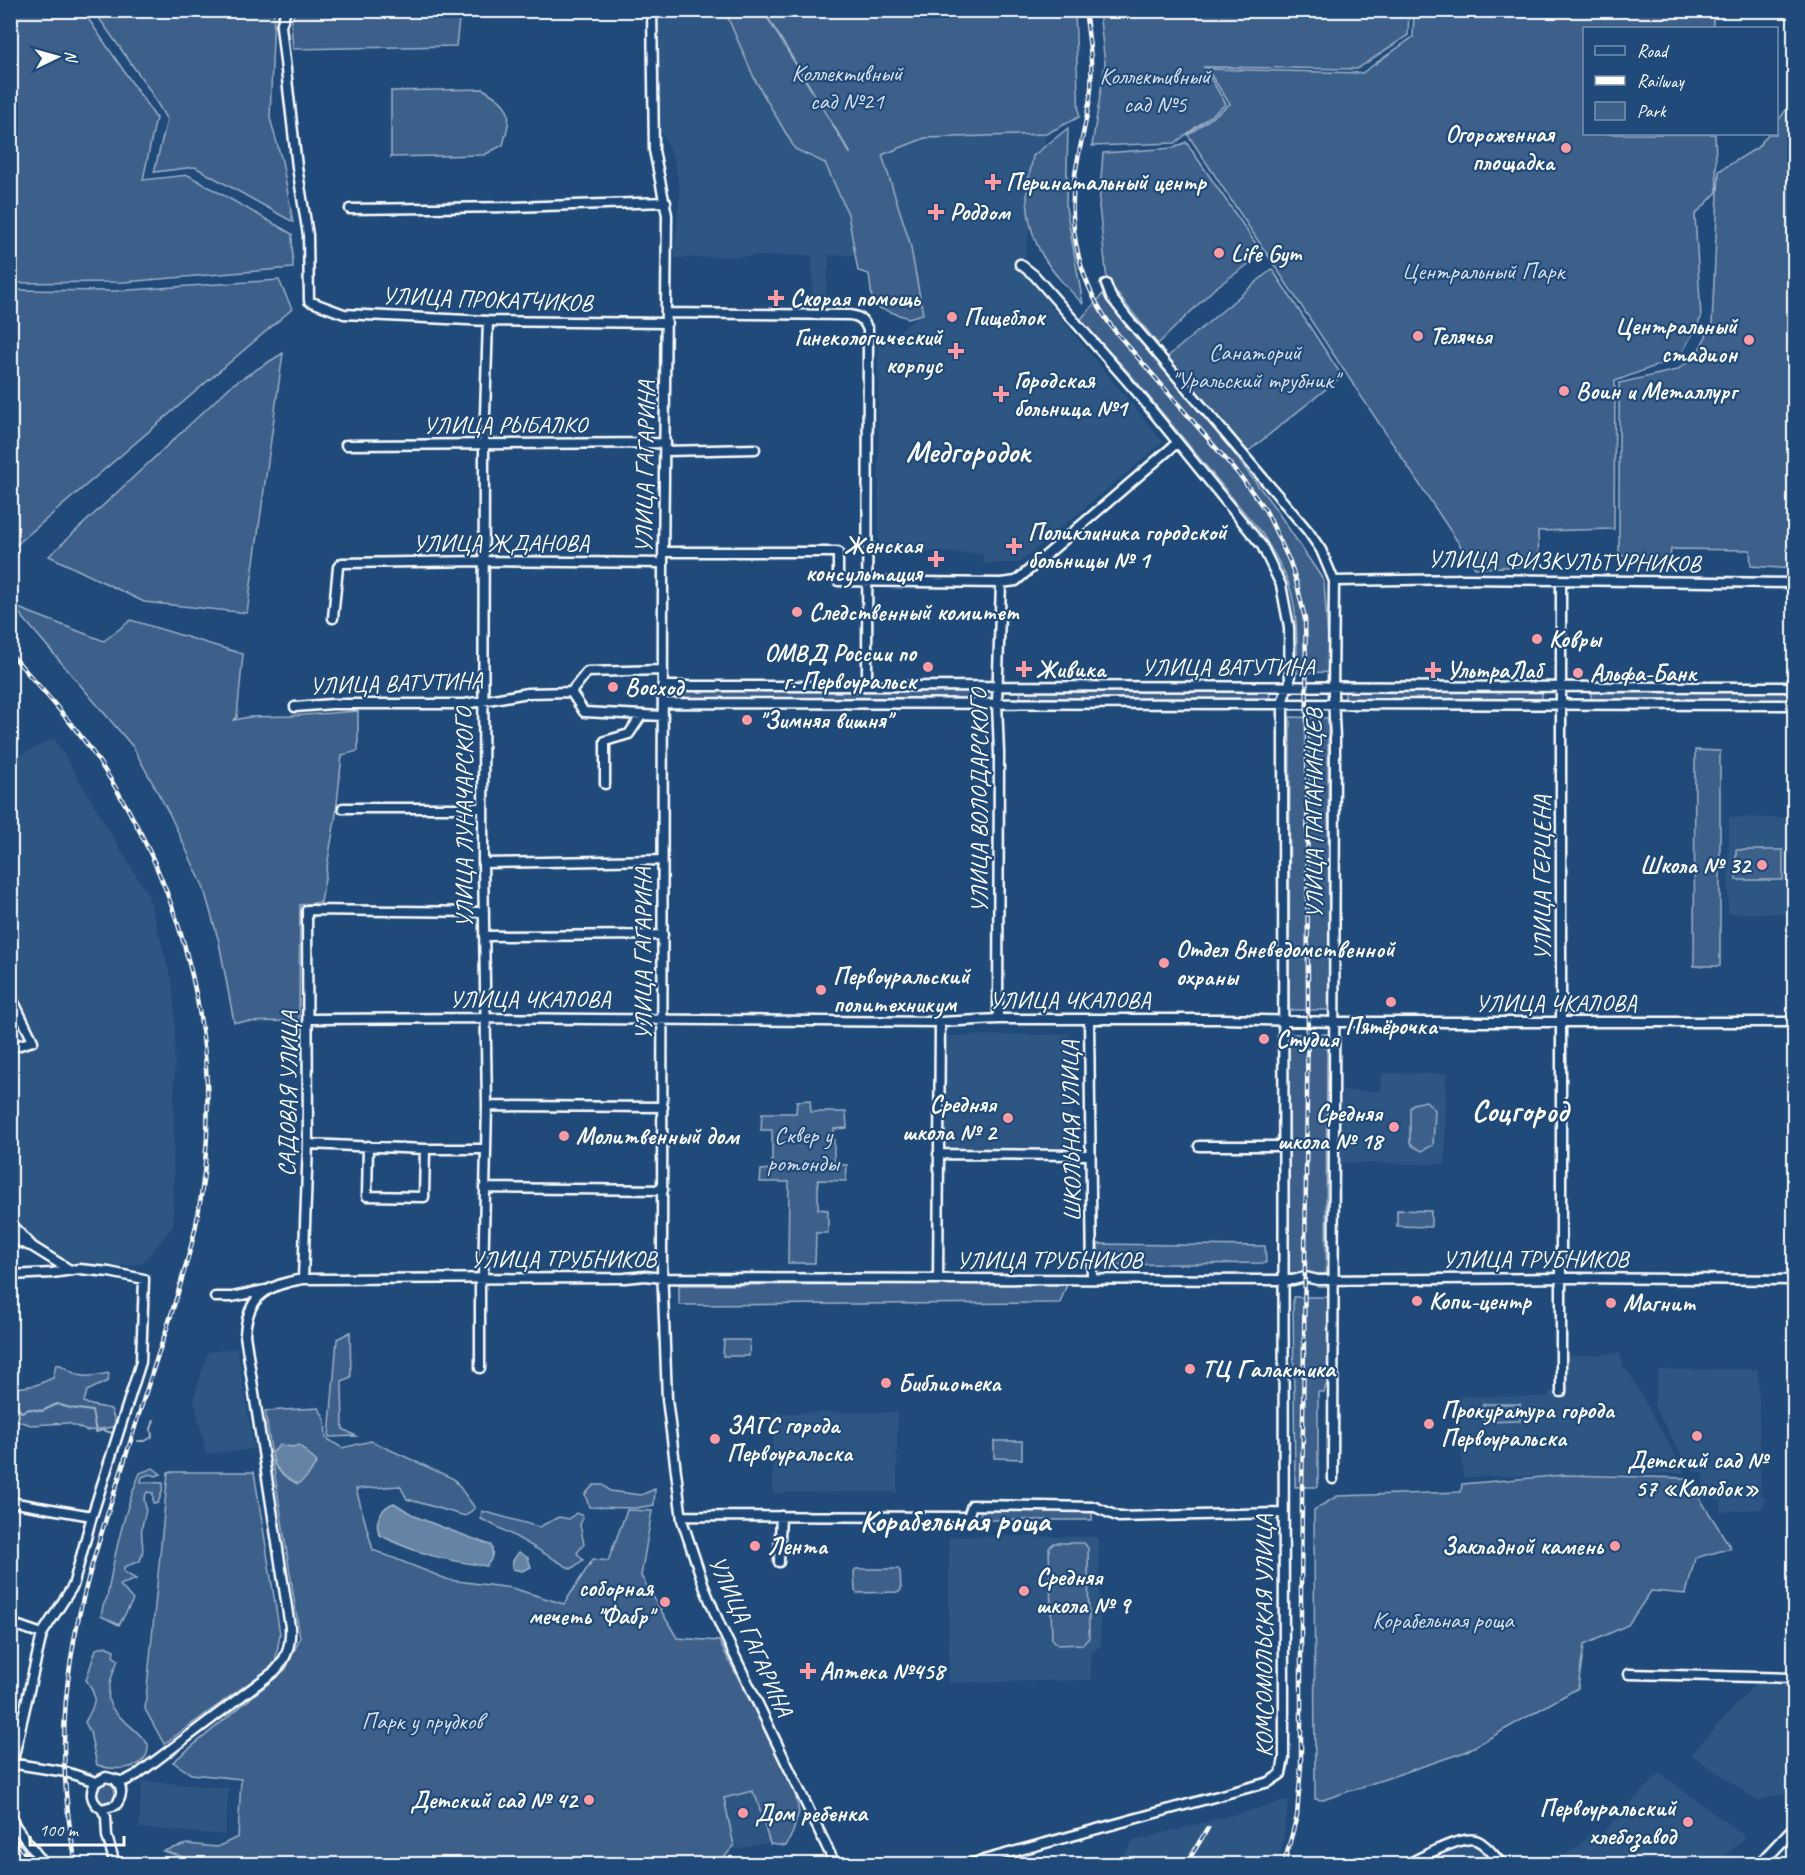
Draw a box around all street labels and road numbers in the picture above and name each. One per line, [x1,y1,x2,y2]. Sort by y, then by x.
street label: УЛИЦА ПРОКАТЧИКОВ [381,280,595,318]
street label: УЛИЦА ГАГАРИНА [628,380,662,553]
street label: УЛИЦА РЫБАЛКО [423,410,589,440]
street label: УЛИЦА ЖДАНОВА [413,528,590,558]
street label: УЛИЦА ФИЗКУЛЬТУРНИКОВ [1428,544,1702,578]
street label: УЛИЦА ВАТУТИНА [1141,652,1316,682]
street label: УЛИЦА ВАТУТИНА [309,665,484,701]
street label: УЛИЦА ВОЛОДАРСКОГО [964,687,994,913]
street label: УЛИЦА ЛУНАЧАРСКОГО [449,706,479,928]
street label: УЛИЦА ПАПАНИНЦЕВ [1299,706,1329,919]
street label: УЛИЦА ГЕРЦЕНА [1527,794,1557,961]
street label: УЛИЦА ГАГАРИНА [628,867,658,1040]
street label: УЛИЦА ЧКАЛОВА [449,984,612,1014]
street label: УЛИЦА ЧКАЛОВА [989,985,1152,1015]
street label: УЛИЦА ЧКАЛОВА [1475,988,1638,1018]
street label: САДОВАЯ УЛИЦА [272,1010,304,1177]
street label: ШКОЛЬНАЯ УЛИЦА [1054,1039,1088,1222]
street label: УЛИЦА ТРУБНИКОВ [470,1244,658,1274]
street label: УЛИЦА ТРУБНИКОВ [1442,1244,1630,1274]
street label: УЛИЦА ТРУБНИКОВ [956,1245,1144,1275]
street label: КОМСОМОЛЬСКАЯ УЛИЦА [1249,1514,1279,1757]
street label: УЛИЦА ГАГАРИНА [702,1551,800,1722]

